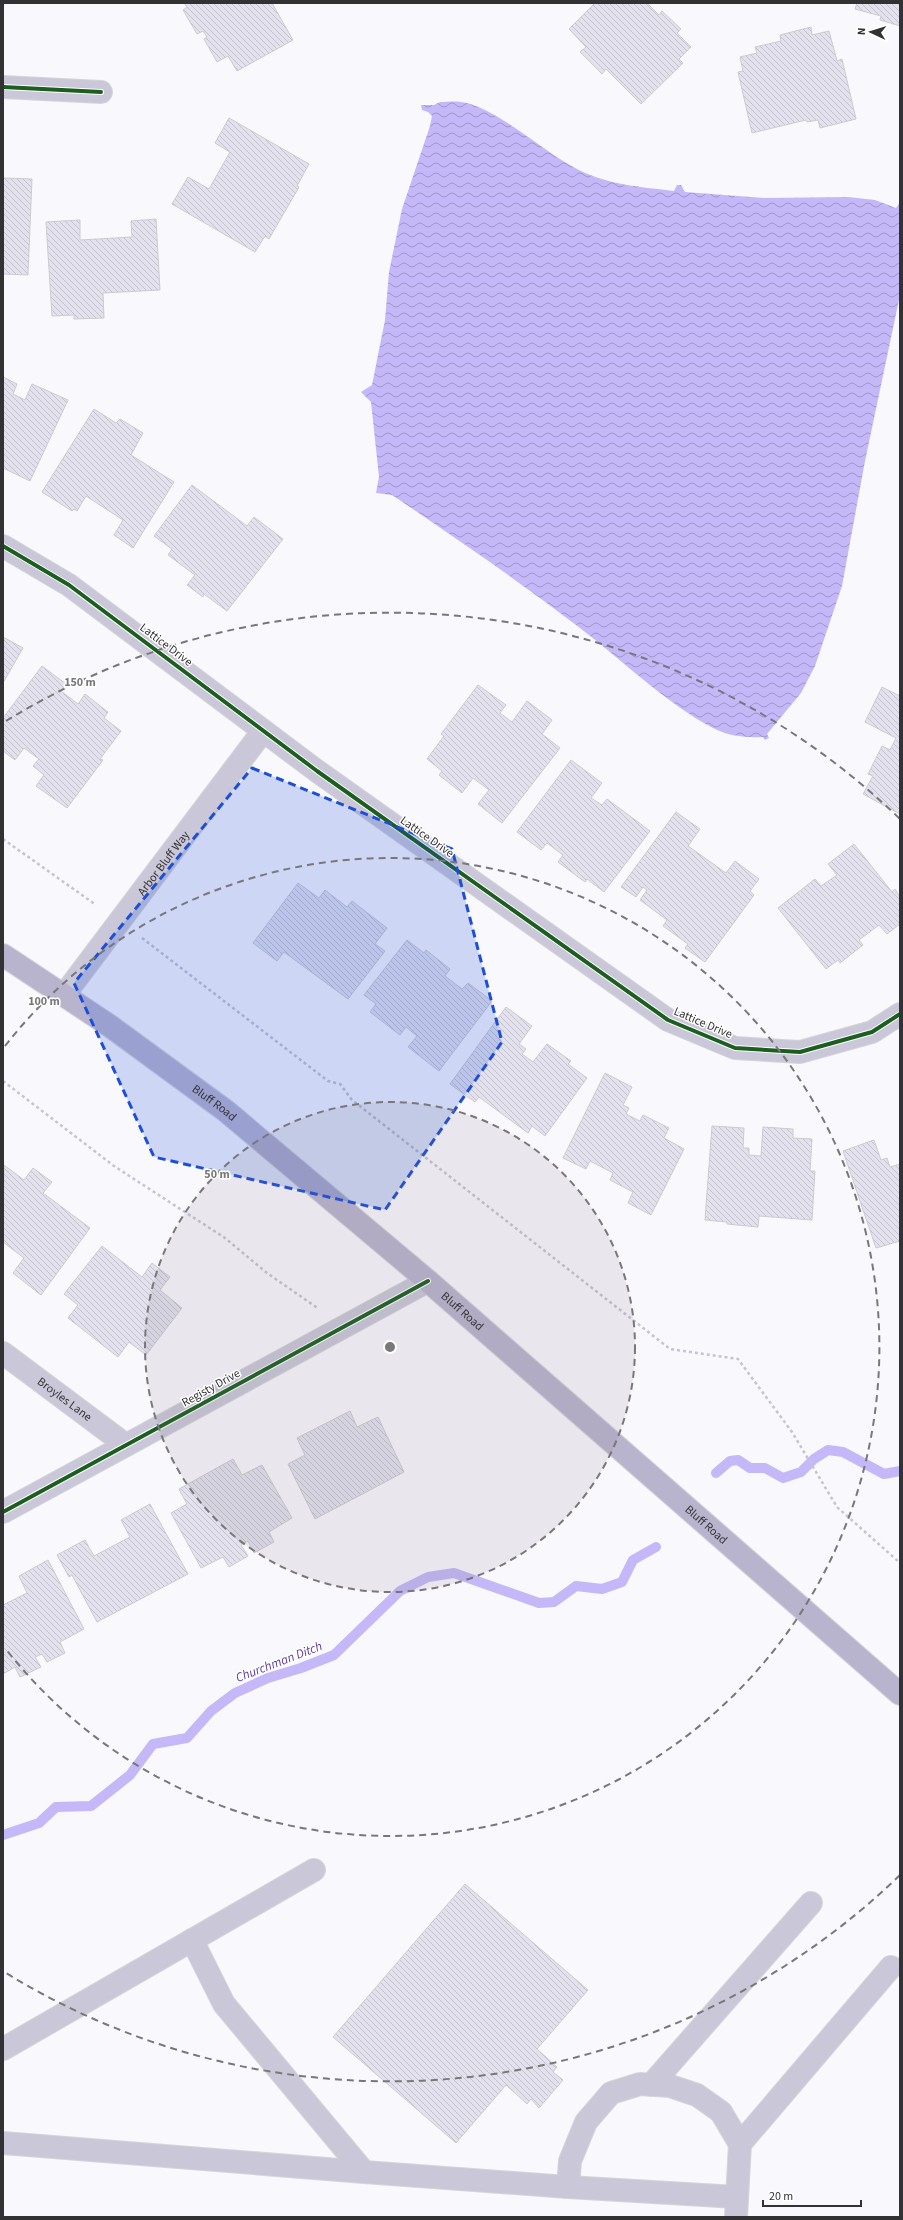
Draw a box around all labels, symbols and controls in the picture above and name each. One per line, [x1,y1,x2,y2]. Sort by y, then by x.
north arrow [851,12,891,52]
text: N [854,27,869,36]
street label: Lattice Drive [136,620,196,671]
text: 150 m [64,674,96,691]
street label: Lattice Drive [397,812,457,862]
street label: Arbor Bluff Way [133,827,194,899]
text: 100 m [28,993,60,1010]
street label: Lattice Drive [671,1003,735,1043]
street label: Bluff Road [189,1080,240,1125]
text: 50 m [204,1166,230,1183]
street label: Bluff Road [437,1288,488,1335]
centre of rings [383,1340,397,1354]
street label: Registy Drive [179,1365,243,1411]
street label: Broyles Lane [34,1373,95,1425]
street label: Bluff Road [681,1501,731,1548]
water label: Churchman Ditch [233,1637,325,1687]
scale bar [763,2182,861,2208]
text: 20 m [769,2188,793,2205]

